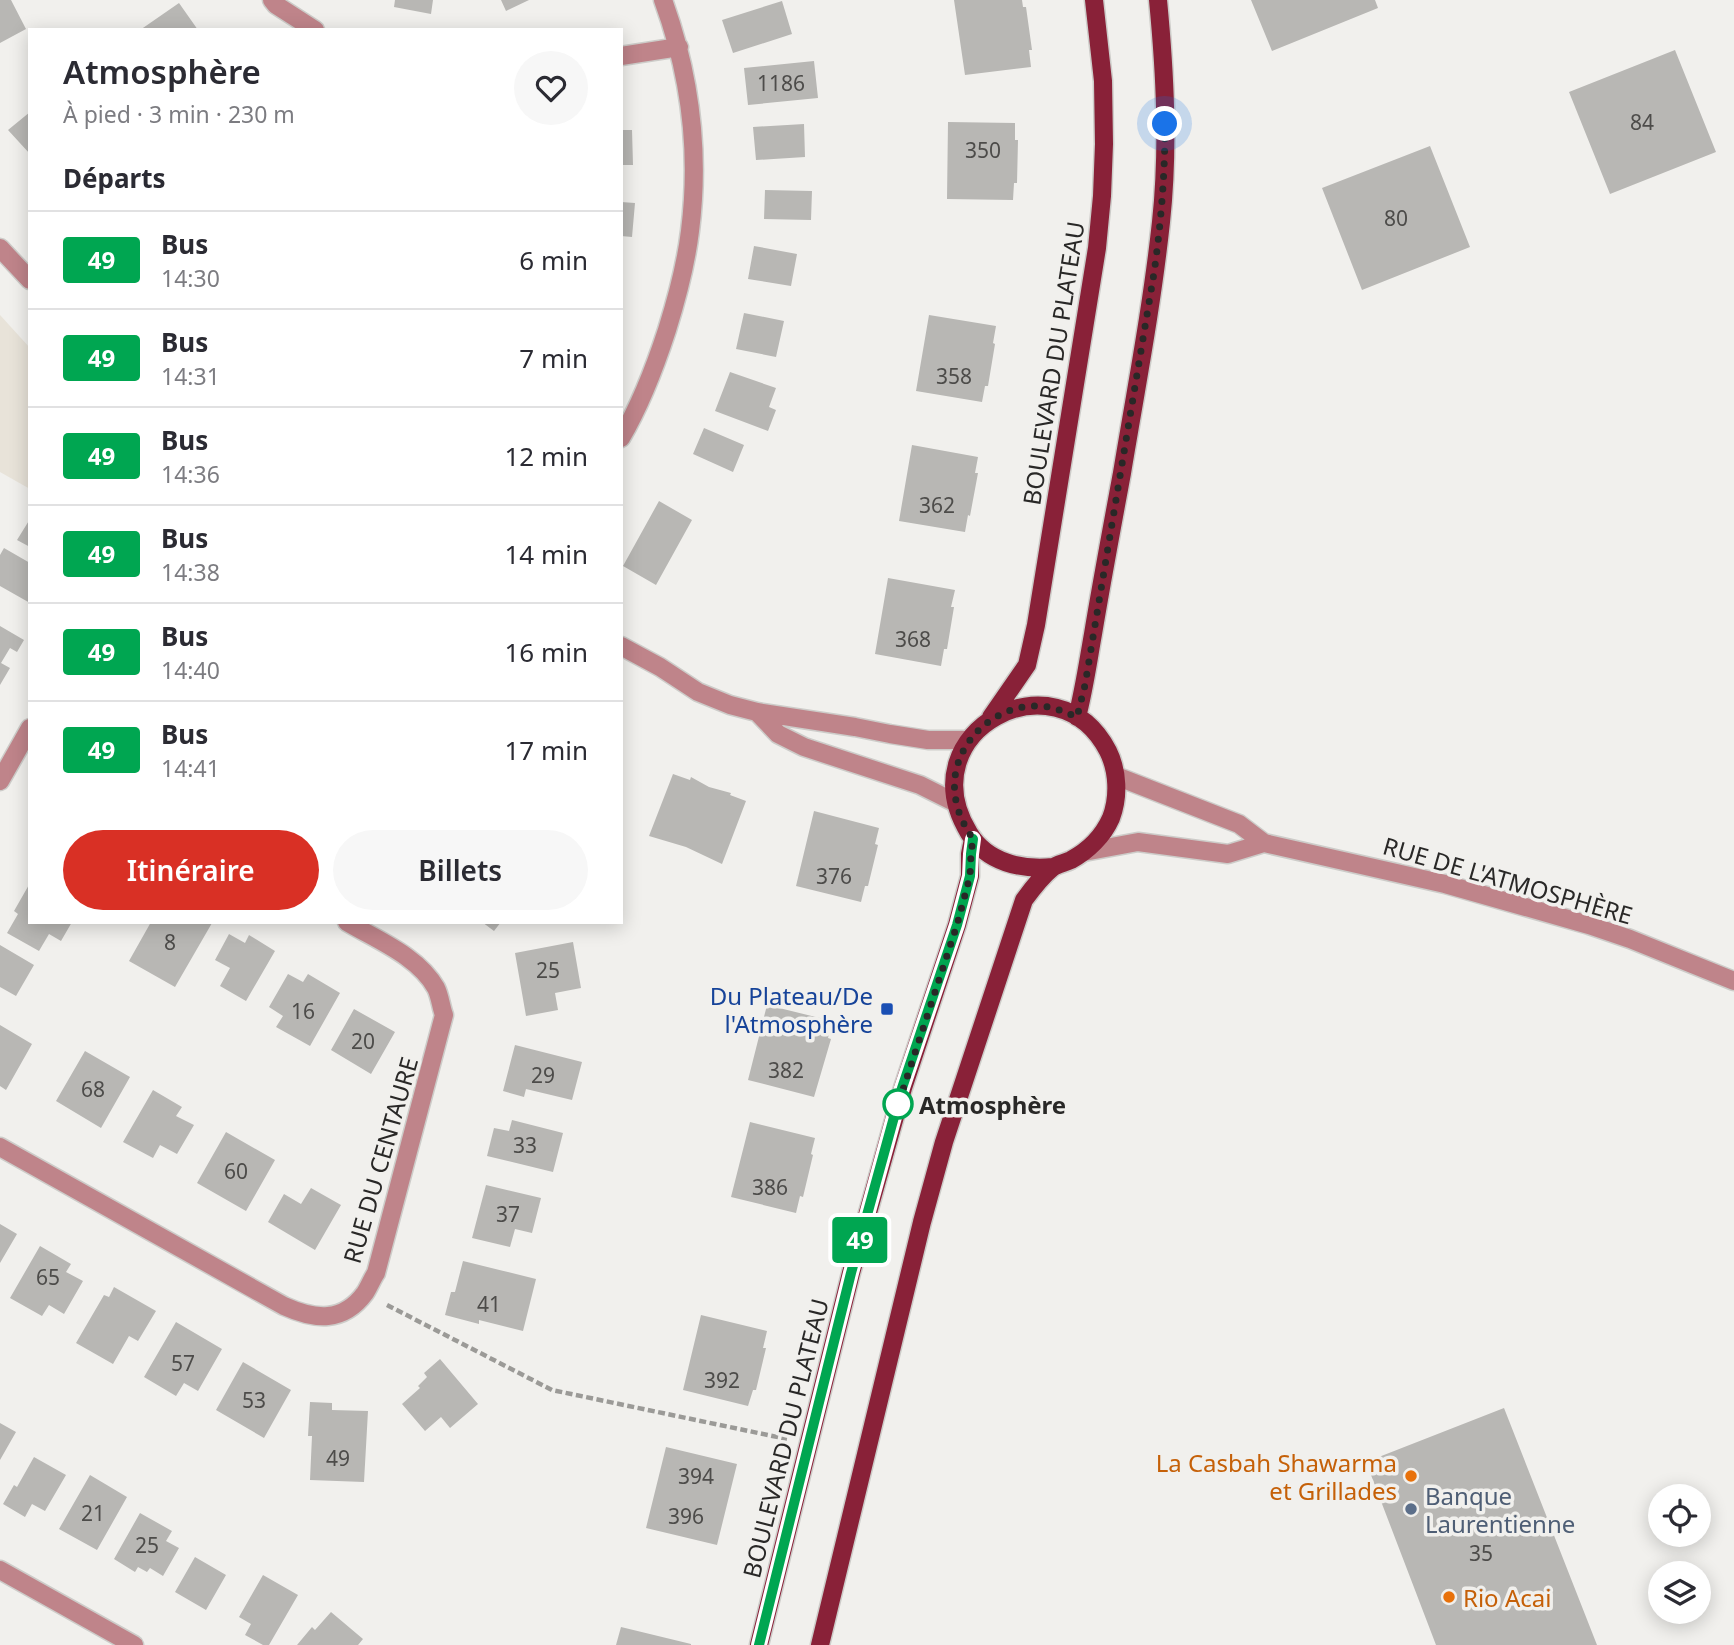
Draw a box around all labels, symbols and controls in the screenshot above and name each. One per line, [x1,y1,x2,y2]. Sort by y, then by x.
text: Atmosphère [63,49,261,94]
button: heart [514,51,588,125]
house number: 1186 [757,69,805,97]
text: À pied · 3 min · 230 m [63,98,295,130]
your location [1147,106,1182,141]
house number: 84 [1630,108,1654,136]
house number: 350 [965,136,1001,164]
text: Départs [63,160,166,196]
house number: 80 [1384,204,1408,232]
street label: BOULEVARD DU PLATEAU [1014,219,1092,507]
text: Bus [161,226,208,262]
text: 6 min [519,242,588,278]
text: 49 [88,243,115,276]
text: 14:30 [161,262,220,294]
text: Bus [161,324,208,360]
text: 7 min [519,340,588,376]
text: 49 [88,341,115,374]
text: 14:31 [161,360,220,392]
house number: 358 [936,362,972,390]
text: Bus [161,422,208,458]
text: 12 min [504,438,588,474]
text: 49 [88,439,115,472]
text: 14:36 [161,458,220,490]
house number: 362 [919,491,955,519]
text: Bus [161,520,208,556]
text: 14 min [504,536,588,572]
text: 49 [88,537,115,570]
text: 14:38 [161,556,220,588]
text: Bus [161,618,208,654]
house number: 368 [895,625,931,653]
text: 16 min [504,634,588,670]
text: 49 [88,635,115,668]
text: 14:40 [161,654,220,686]
text: Bus [161,716,208,752]
text: 17 min [504,732,588,768]
text: 49 [88,733,115,766]
text: 14:41 [161,752,220,784]
street label: RUE DE L'ATMOSPHÈRE [1379,829,1637,931]
button: Itinéraire [63,830,319,910]
button: Billets [333,830,588,910]
house number: 376 [816,862,852,890]
house number: 8 [164,928,176,956]
house number: 25 [536,956,560,984]
place label: Du Plateau/De l'Atmosphère [710,979,873,1040]
house number: 16 [291,997,315,1025]
marker: Du Plateau/De l'Atmosphère [879,1001,895,1017]
house number: 20 [351,1027,375,1055]
street label: RUE DU CENTAURE [335,1053,425,1267]
house number: 382 [768,1056,804,1084]
house number: 29 [531,1061,555,1089]
house number: 68 [81,1075,105,1103]
place label: Atmosphère [919,1088,1066,1121]
marker: Atmosphère [883,1089,913,1119]
house number: 33 [513,1131,537,1159]
house number: 60 [224,1157,248,1185]
house number: 386 [752,1173,788,1201]
house number: 37 [496,1200,520,1228]
line badge: 49 [828,1217,892,1263]
text: 49 [846,1223,874,1256]
house number: 65 [36,1263,60,1291]
house number: 41 [477,1290,501,1318]
street label: BOULEVARD DU PLATEAU [734,1295,836,1581]
house number: 57 [171,1349,195,1377]
house number: 392 [704,1366,740,1394]
house number: 53 [242,1386,266,1414]
house number: 49 [326,1444,350,1472]
place label: La Casbah Shawarma et Grillades [1156,1446,1397,1507]
house number: 394 [678,1462,714,1490]
marker: La Casbah Shawarma et Grillades [1403,1468,1419,1484]
place label: Banque Laurentienne [1425,1479,1575,1540]
map controls [1648,1484,1711,1624]
button: locate [1648,1484,1711,1547]
house number: 21 [81,1499,105,1527]
marker: Banque Laurentienne [1403,1501,1419,1517]
house number: 396 [668,1502,704,1530]
house number: 25 [135,1531,159,1559]
house number: 35 [1469,1539,1493,1567]
button: layers [1648,1561,1711,1624]
place label: Rio Acai [1463,1581,1551,1614]
marker: Rio Acai [1441,1589,1457,1605]

